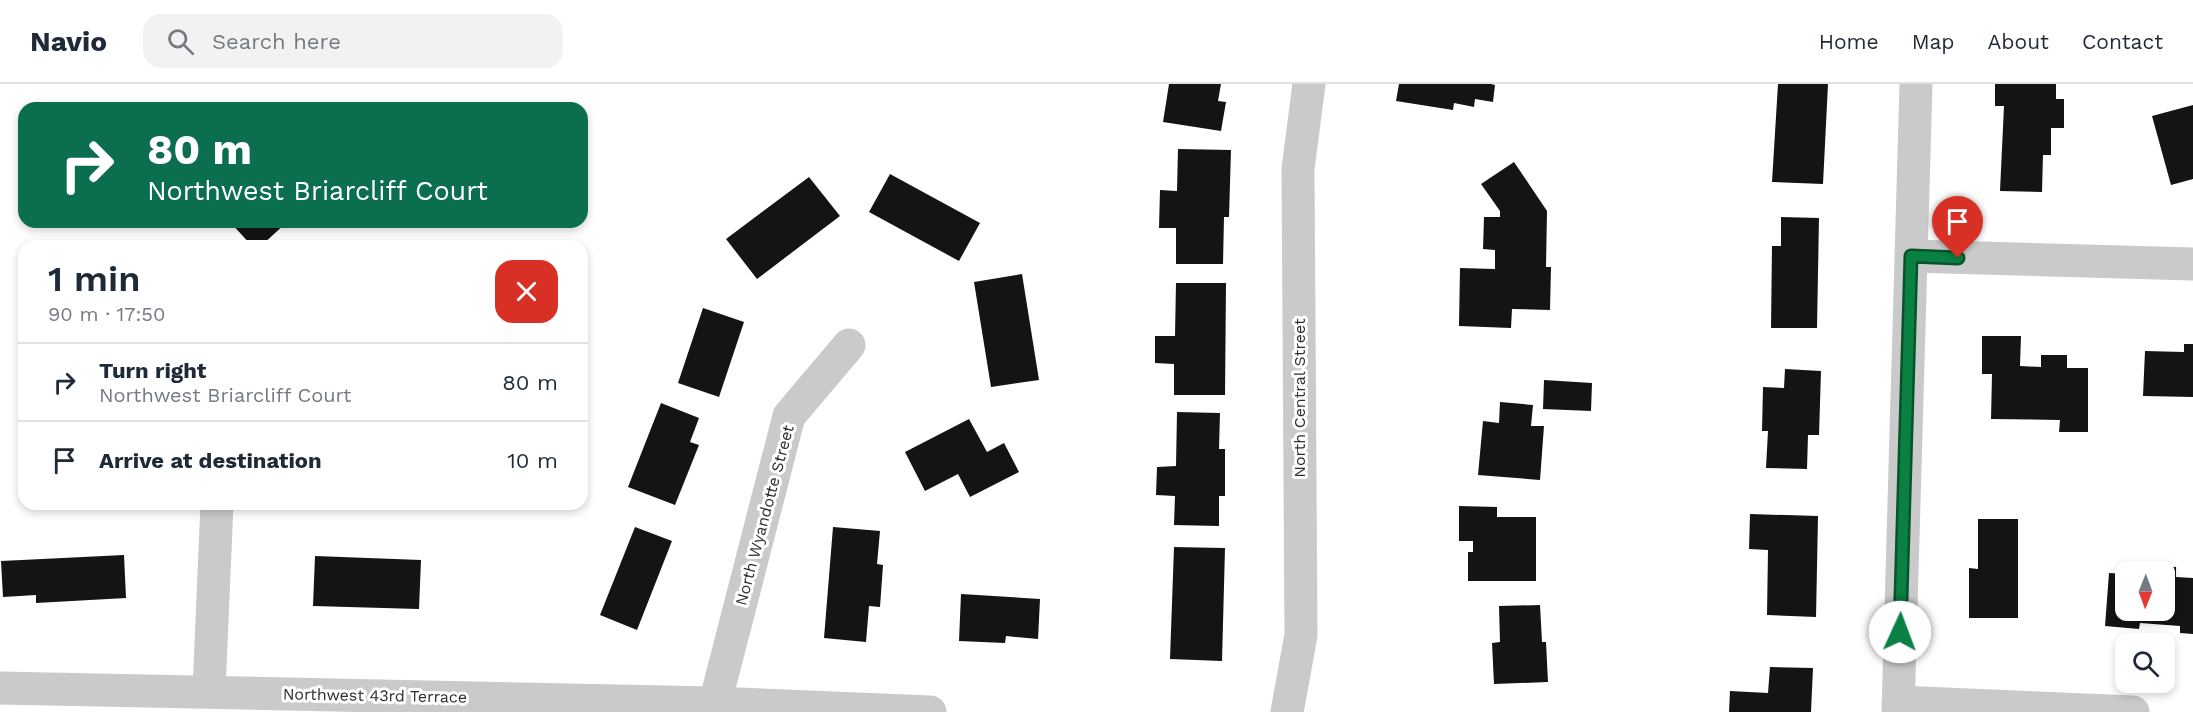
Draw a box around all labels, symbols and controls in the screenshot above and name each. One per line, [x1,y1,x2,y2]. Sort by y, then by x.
search box [143,14,563,68]
text: Navio [30,25,107,58]
icon: search [164,25,197,58]
text: Search here [212,29,341,54]
text: Home [1819,29,1879,54]
text: Map [1912,29,1955,54]
text: About [1988,29,2049,54]
text: Contact [2082,29,2163,54]
text: 80 m [147,125,252,174]
icon: right [48,126,126,204]
text: Northwest Briarcliff Court [147,175,488,207]
pin [1932,196,1983,258]
icon: arrive [1941,205,1974,238]
text: 1 min [48,258,140,300]
button: close [495,260,558,323]
text: 90 m · 17:50 [48,302,165,326]
street label: North Central Street [1290,318,1309,478]
text: Turn right [99,358,206,383]
icon: right [48,366,81,399]
text: 80 m [502,370,558,395]
text: Northwest Briarcliff Court [99,383,351,407]
street label: North Wyandotte Street [731,423,798,607]
icon: arrive [48,444,81,477]
text: Arrive at destination [99,448,322,473]
text: 10 m [507,448,558,473]
north arrow [2115,561,2175,621]
map controls [2115,561,2175,693]
position arrow [1868,600,1932,664]
button: search [2115,633,2175,693]
street label: Northwest 43rd Terrace [283,684,467,707]

